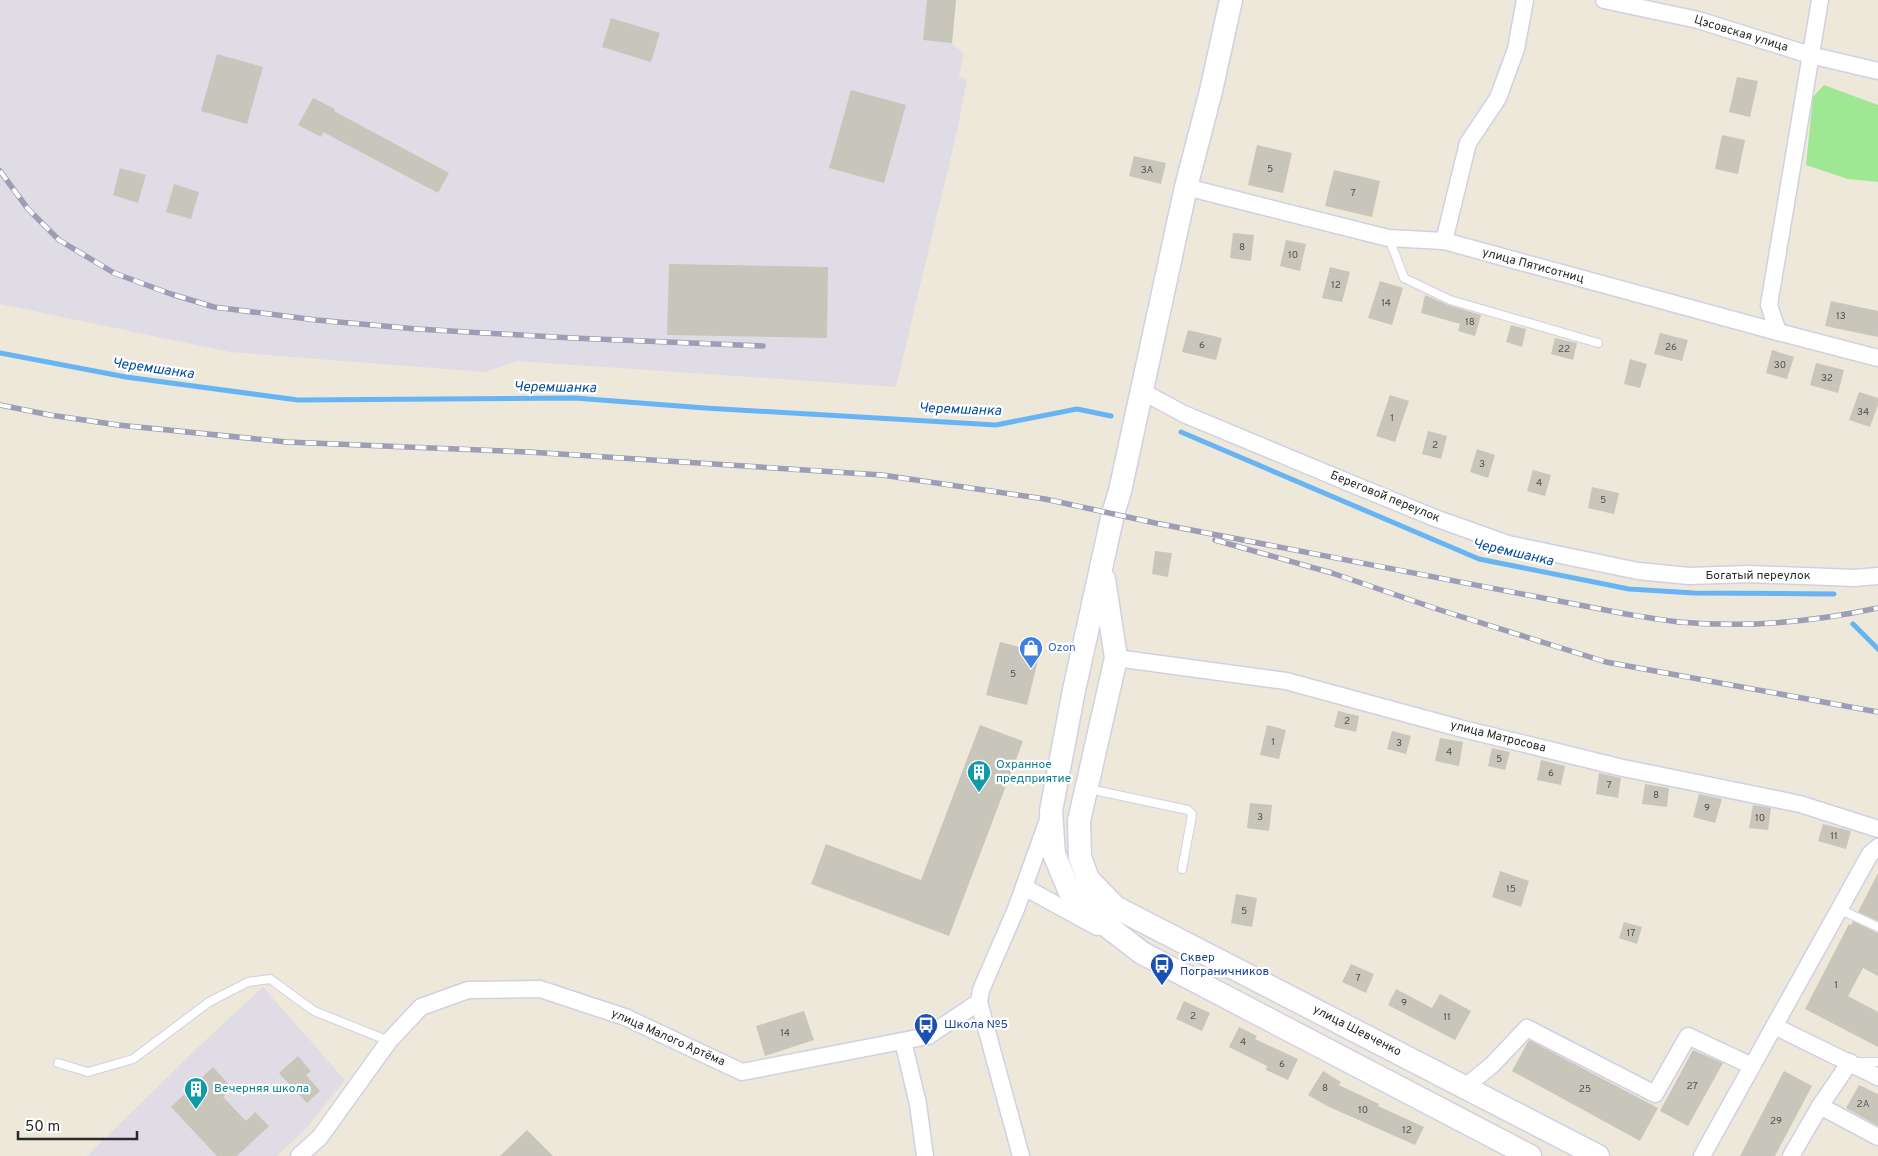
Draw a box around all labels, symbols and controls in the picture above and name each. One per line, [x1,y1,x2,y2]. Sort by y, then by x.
street label: Цэсовская улица [1692,12,1790,56]
house number: 5 [1267,163,1273,176]
house number: 3А [1141,164,1154,177]
house number: 7 [1350,187,1356,200]
house number: 8 [1239,241,1245,254]
street label: улица Пятисотниц [1480,245,1586,287]
house number: 10 [1288,249,1298,262]
house number: 12 [1331,279,1341,292]
house number: 14 [1381,297,1391,310]
house number: 13 [1836,310,1846,323]
house number: 18 [1465,316,1475,329]
house number: 6 [1199,339,1205,352]
house number: 26 [1665,341,1677,354]
house number: 22 [1558,343,1570,356]
water label: Черемшанка [111,355,196,383]
house number: 30 [1774,359,1786,372]
house number: 32 [1821,372,1833,385]
water label: Черемшанка [514,379,597,397]
water label: Черемшанка [918,400,1002,420]
house number: 34 [1857,406,1869,419]
house number: 1 [1390,412,1394,425]
house number: 2 [1432,439,1438,452]
house number: 3 [1479,458,1485,471]
street label: Береговой переулок [1328,468,1442,526]
house number: 4 [1536,477,1542,490]
house number: 5 [1600,494,1606,507]
water label: Черемшанка [1471,535,1556,571]
street label: Богатый переулок [1705,568,1811,584]
shop icon: Ozon [1018,635,1044,669]
place label: Ozon [1048,640,1076,656]
house number: 5 [1010,668,1016,681]
house number: 2 [1344,715,1350,728]
street label: улица Матросова [1448,717,1548,757]
house number: 1 [1271,736,1275,749]
house number: 3 [1396,737,1402,750]
house number: 4 [1446,746,1452,759]
house number: 5 [1496,753,1502,766]
place label: Охранное предприятие [996,757,1071,787]
building icon: Охранное предприятие [966,759,992,793]
house number: 6 [1548,767,1554,780]
house number: 7 [1606,779,1612,792]
house number: 8 [1653,789,1659,802]
house number: 9 [1704,802,1710,815]
house number: 3 [1257,811,1263,824]
house number: 10 [1755,812,1765,825]
house number: 11 [1830,830,1838,843]
house number: 15 [1506,883,1516,896]
house number: 5 [1241,905,1247,918]
house number: 17 [1627,927,1635,940]
place label: Сквер Пограничников [1180,950,1269,980]
bus stop icon: Сквер Пограничников [1149,952,1175,986]
house number: 7 [1355,972,1361,985]
house number: 1 [1834,979,1838,992]
house number: 9 [1401,997,1407,1010]
street label: улица Шевченко [1310,1002,1404,1060]
street label: улица Малого Артёма [609,1006,727,1070]
house number: 2 [1190,1010,1196,1023]
house number: 11 [1443,1011,1451,1024]
bus stop icon: Школа №5 [913,1012,939,1046]
place label: Школа №5 [944,1017,1008,1033]
house number: 14 [780,1027,790,1040]
house number: 4 [1240,1036,1246,1049]
house number: 6 [1279,1058,1285,1071]
building icon: Вечерняя школа [183,1076,209,1110]
house number: 27 [1686,1080,1698,1093]
place label: Вечерняя школа [214,1081,309,1097]
house number: 8 [1322,1082,1328,1095]
house number: 25 [1579,1083,1591,1096]
house number: 2А [1857,1098,1870,1111]
house number: 10 [1358,1104,1368,1117]
scale bar [18,1108,136,1140]
house number: 29 [1770,1115,1782,1128]
text: 50 m [25,1118,60,1137]
house number: 12 [1402,1124,1412,1137]

